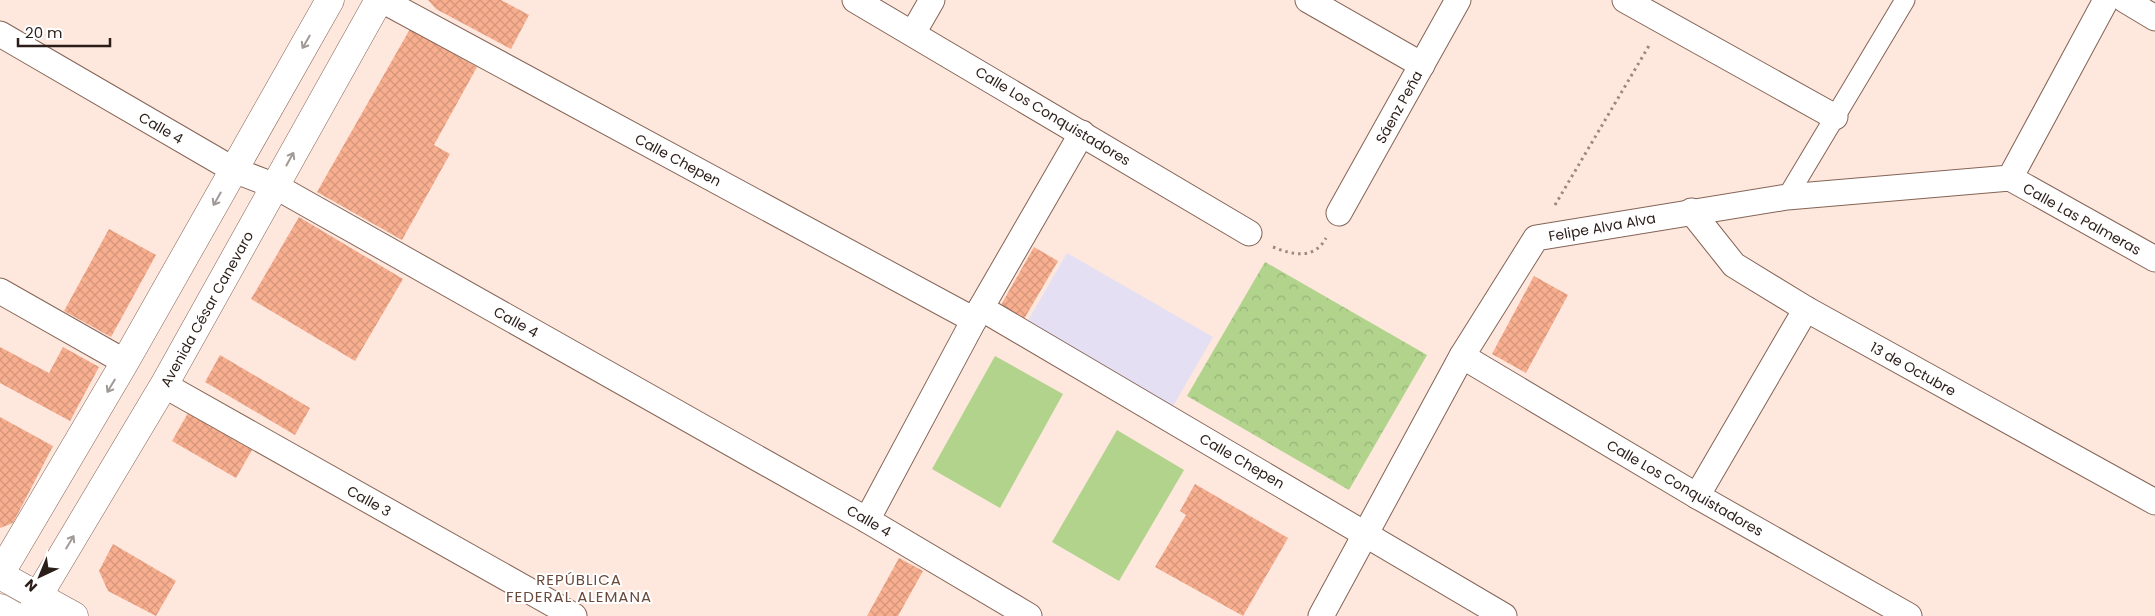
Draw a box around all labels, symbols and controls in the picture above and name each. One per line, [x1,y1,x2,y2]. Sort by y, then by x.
scale bar [18,15,110,47]
text: 20 m [25,22,63,43]
one-way arrow [301,35,311,49]
street label: Calle Los Conquistadores [972,62,1134,170]
street label: Sáenz Peña [1371,67,1427,147]
street label: Calle 4 [135,107,187,149]
street label: Calle Chepen [631,129,725,191]
one-way arrow [286,152,296,166]
street label: Calle Las Palmeras [2019,178,2145,260]
one-way arrow [212,191,222,206]
street label: Felipe Alva Alva [1547,208,1657,246]
street label: Avenida César Canevaro [156,227,258,391]
street label: Calle 4 [490,302,542,343]
street label: 13 de Octubre [1866,337,1960,401]
one-way arrow [106,378,116,393]
street label: Calle Chepen [1196,429,1288,493]
street label: Calle Los Conquistadores [1603,435,1767,541]
street label: Calle 3 [343,481,395,521]
street label: Calle 4 [843,500,895,542]
one-way arrow [66,536,76,550]
north arrow [15,551,65,601]
district label: REPÚBLICA FEDERAL ALEMANA [506,569,652,607]
text: N [20,575,42,596]

